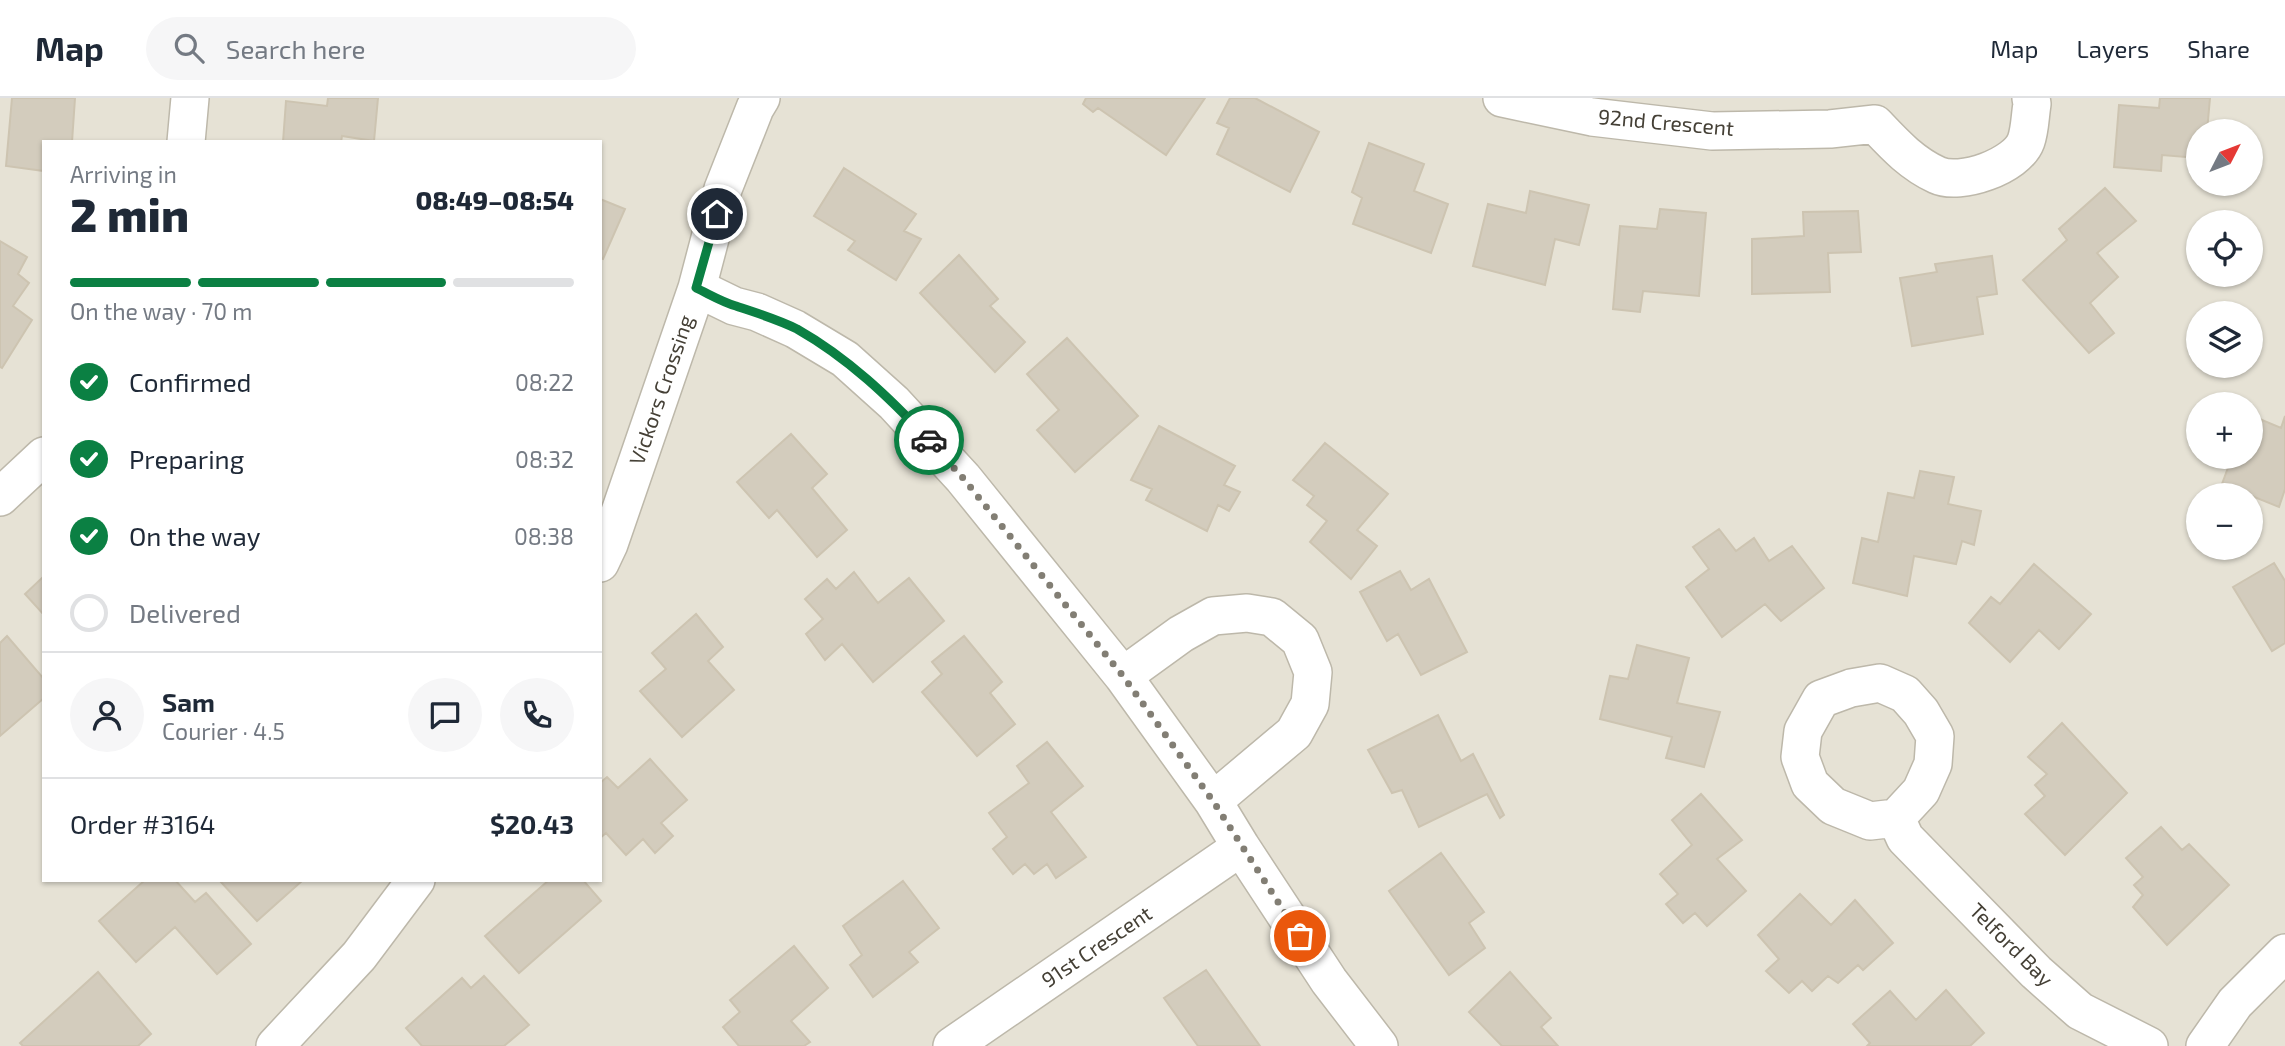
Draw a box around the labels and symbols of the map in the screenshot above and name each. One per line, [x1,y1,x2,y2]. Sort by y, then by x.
street label: 92nd Crescent [1597,103,1735,140]
north arrow [2186,119,2263,196]
pin [687,184,747,244]
street label: Vickors Crossing [623,311,698,468]
courier [894,405,964,475]
street label: Telford Bay [1965,897,2059,991]
street label: 91st Crescent [1036,900,1156,992]
pin [1270,906,1330,966]

